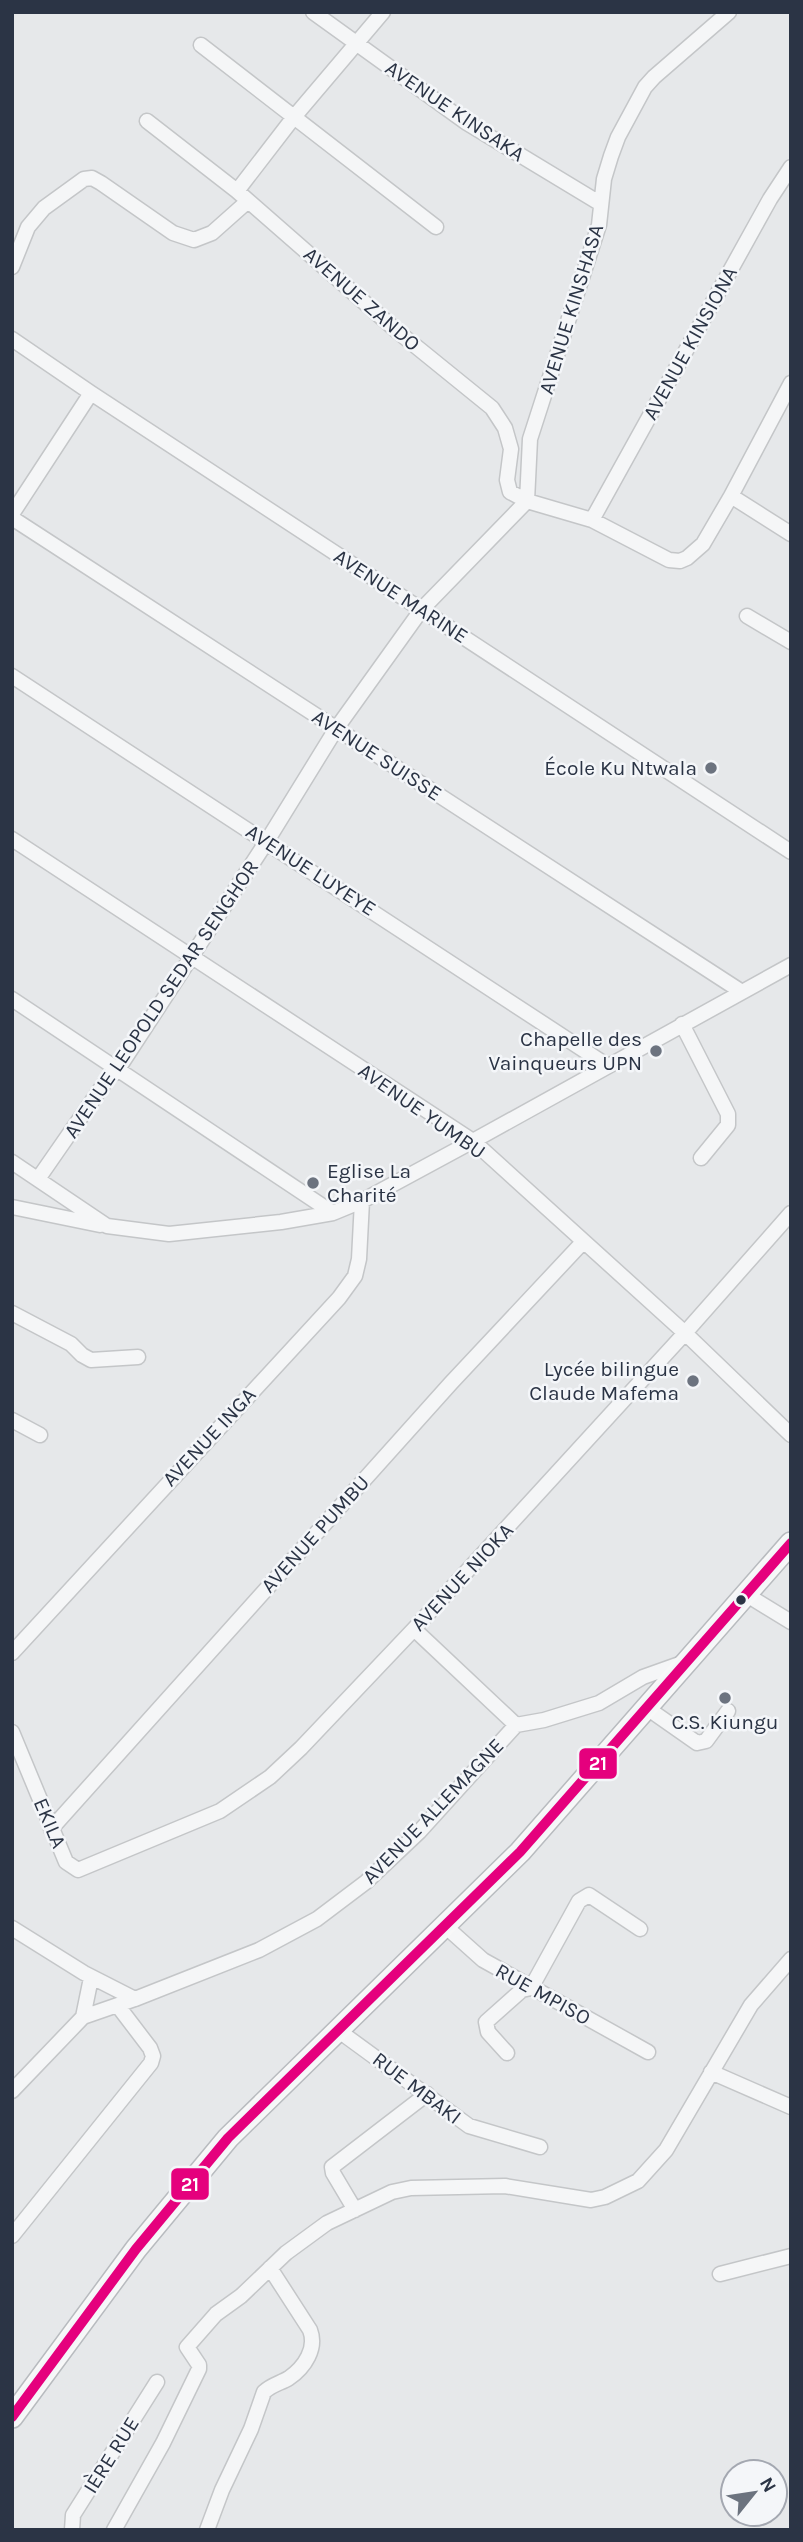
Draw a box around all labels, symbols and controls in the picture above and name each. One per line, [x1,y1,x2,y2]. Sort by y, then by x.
street label: AVENUE KINSAKA [381,56,529,166]
street label: AVENUE KINSHASA [534,221,608,397]
street label: AVENUE ZANDO [299,242,425,356]
street label: AVENUE KINSIONA [638,262,742,424]
street label: AVENUE MARINE [330,544,472,648]
street label: AVENUE SUISSE [308,704,446,806]
place label: École Ku Ntwala [544,756,697,780]
marker: École Ku Ntwala [703,760,719,776]
street label: AVENUE LUYEYE [242,819,380,921]
street label: AVENUE LEOPOLD SEDAR SENGHOR [59,855,263,1143]
place label: Chapelle des Vainqueurs UPN [489,1027,642,1075]
marker: Chapelle des Vainqueurs UPN [648,1043,664,1059]
street label: AVENUE YUMBU [354,1058,490,1164]
place label: Eglise La Charité [327,1159,411,1207]
marker: Eglise La Charité [305,1175,321,1191]
place label: Lycée bilingue Claude Mafema [529,1357,679,1405]
marker: Lycée bilingue Claude Mafema [685,1373,701,1389]
street label: AVENUE INGA [157,1383,261,1491]
street label: AVENUE PUMBU [256,1470,374,1598]
street label: AVENUE NIOKA [406,1518,518,1636]
unlabelled marker [734,1593,748,1607]
marker: C.S. Kiungu [717,1690,733,1706]
place label: C.S. Kiungu [671,1710,779,1734]
street label: AVENUE ALLEMAGNE [357,1733,509,1889]
line badge: 21 [578,1747,618,1780]
text: 21 [589,1753,607,1775]
street label: EKILA [29,1794,71,1852]
street label: RUE MPISO [491,1958,595,2030]
street label: RUE MBAKI [368,2047,466,2129]
line badge: 21 [170,2167,210,2201]
text: 21 [181,2174,199,2196]
street label: IÈRE RUE [78,2412,144,2498]
north arrow [719,2458,789,2528]
text: N [755,2474,781,2496]

